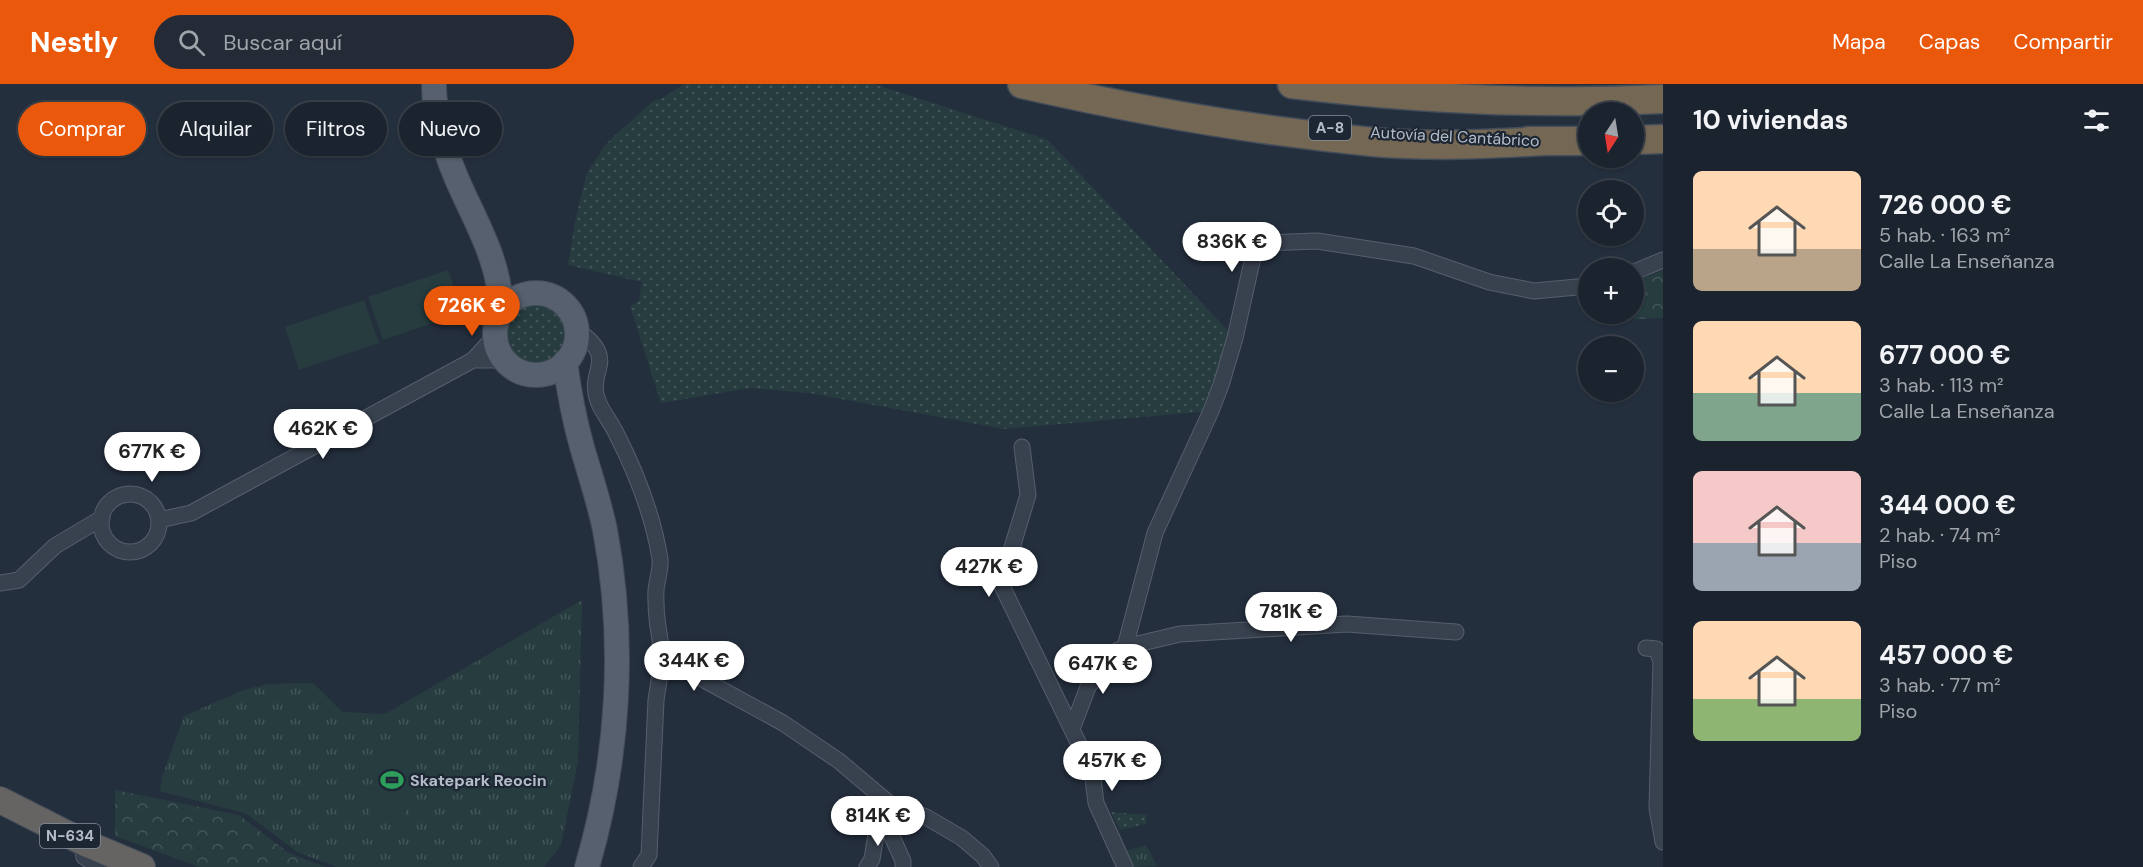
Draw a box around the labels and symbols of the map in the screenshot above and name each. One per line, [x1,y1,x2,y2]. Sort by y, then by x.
north arrow [1578,102,1644,168]
road number: A-8 [1309,116,1351,140]
street label: Autovía del Cantábrico [1370,122,1540,151]
pin: 836K € [1183,222,1281,273]
pin: 726K € [423,286,521,337]
pin: 462K € [274,409,372,460]
pin: 677K € [103,432,201,483]
pin: 427K € [940,547,1038,598]
pin: 781K € [1242,592,1340,643]
pin: 344K € [645,641,743,692]
pin: 647K € [1054,644,1152,695]
pin: 457K € [1063,741,1161,792]
sports icon: Skatepark Reocin [379,767,405,793]
place label: Skatepark Reocin [410,770,547,791]
pin: 814K € [829,796,927,847]
road number: N-634 [40,824,100,848]

